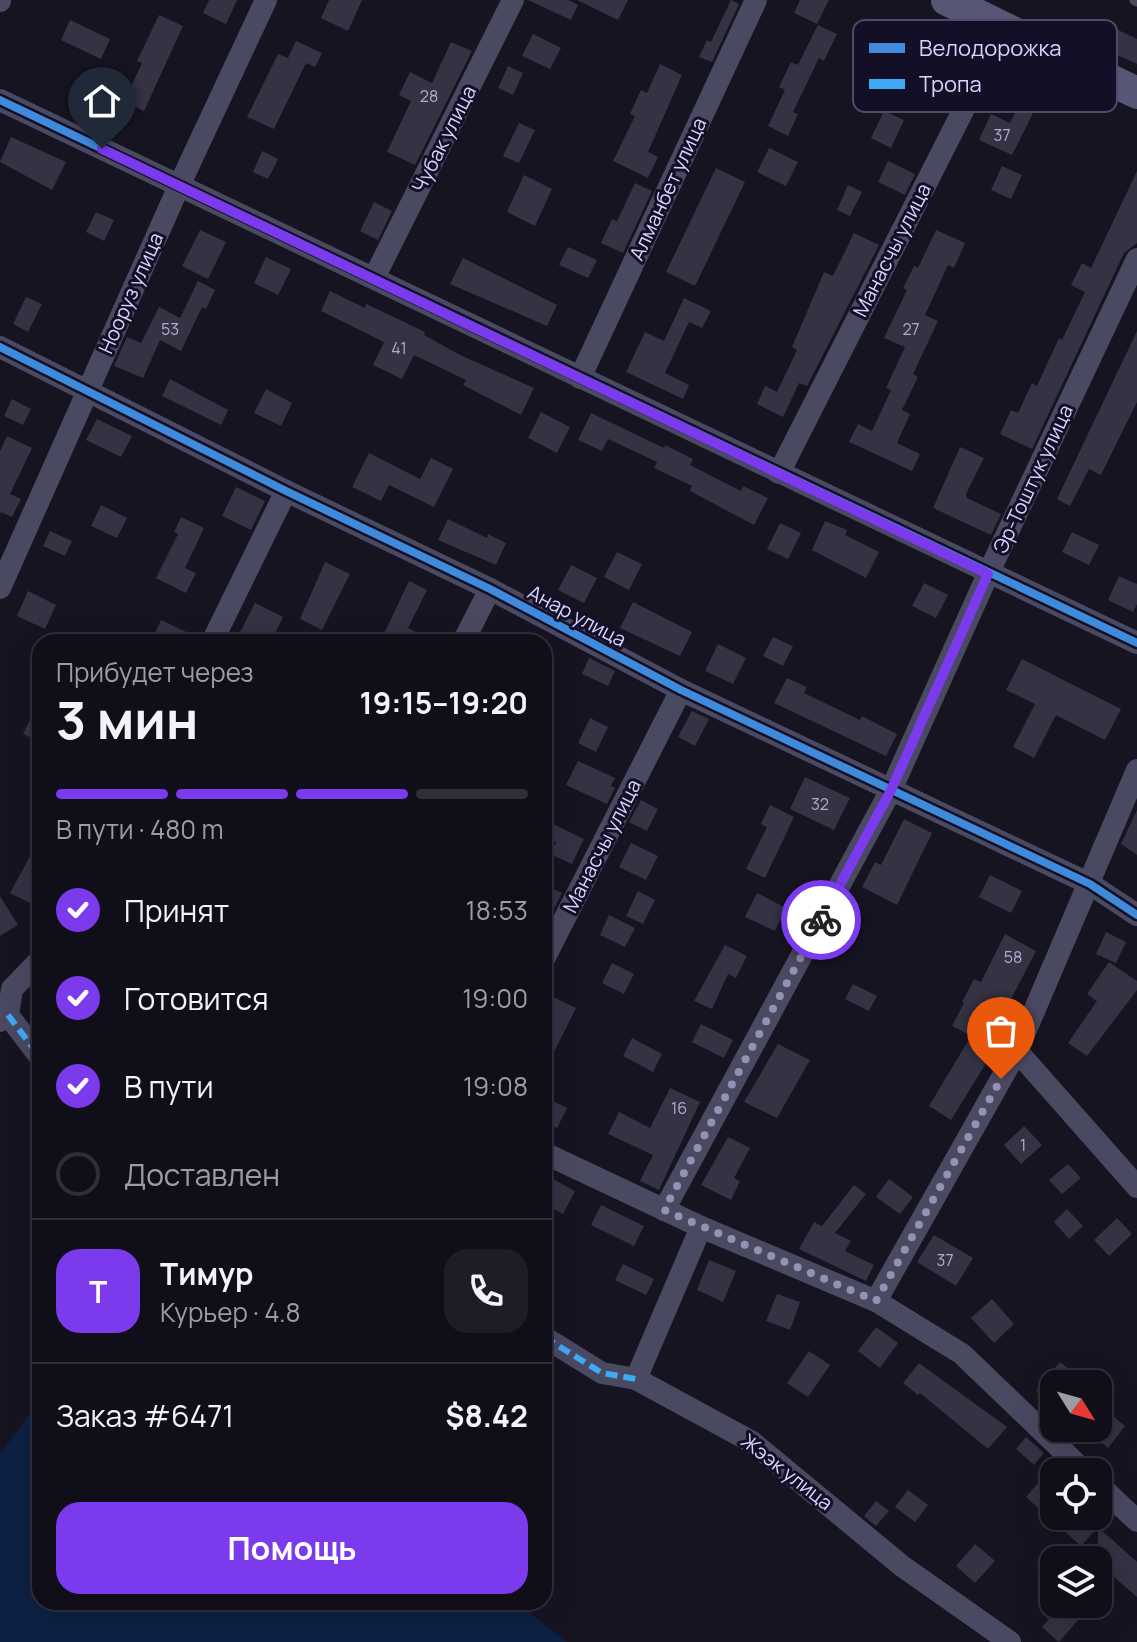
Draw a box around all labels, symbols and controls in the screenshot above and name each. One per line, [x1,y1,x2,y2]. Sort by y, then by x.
legend [853,20,1117,112]
text: Велодорожка [919,33,1062,63]
pin [68,67,136,149]
text: Тропа [919,69,982,99]
icon: home [80,79,124,123]
street label: Чубак улица [405,81,482,197]
house number: 28 [420,85,438,107]
street label: Алманбет улица [623,113,712,265]
house number: 37 [994,124,1010,146]
street label: Манасчы улица [846,178,937,321]
street label: Нооруз улица [92,228,169,358]
house number: 53 [161,318,179,340]
house number: 27 [902,318,920,340]
house number: 41 [391,337,407,359]
street label: Эр-Тоштук улица [986,400,1079,557]
street label: Анар улица [523,578,631,653]
text: Прибудет через [56,654,254,690]
text: 19:15–19:20 [360,682,528,723]
text: 3 мин [56,684,198,755]
street label: Манасчы улица [556,774,647,917]
house number: 32 [811,793,829,815]
text: В пути · 480 m [56,811,223,847]
courier [781,880,861,960]
icon: check [56,888,100,932]
text: Принят [124,890,229,931]
text: 18:53 [466,892,528,928]
icon: bike [799,898,843,942]
house number: 58 [1004,946,1022,968]
icon: check [56,976,100,1020]
text: Готовится [124,978,269,1019]
text: 19:00 [462,980,528,1016]
pin [967,997,1035,1079]
icon: bag [979,1009,1023,1053]
icon: check [56,1064,100,1108]
text: В пути [124,1066,214,1107]
text: 19:08 [463,1068,528,1104]
house number: 16 [671,1097,687,1119]
house number: 1 [1020,1134,1026,1156]
text: Доставлен [124,1154,280,1195]
button: phone [444,1249,528,1333]
house number: 37 [937,1249,953,1271]
text: Тимур [160,1253,253,1294]
text: Т [89,1271,107,1312]
text: Курьер · 4.8 [160,1294,301,1330]
north arrow [1040,1370,1112,1442]
map controls [1040,1370,1112,1618]
text: Заказ #6471 [56,1395,234,1436]
text: $8.42 [446,1395,528,1436]
street label: Жээк улица [736,1427,839,1516]
button: locate [1040,1458,1112,1530]
button: Помощь [56,1502,528,1594]
button: layers [1040,1546,1112,1618]

